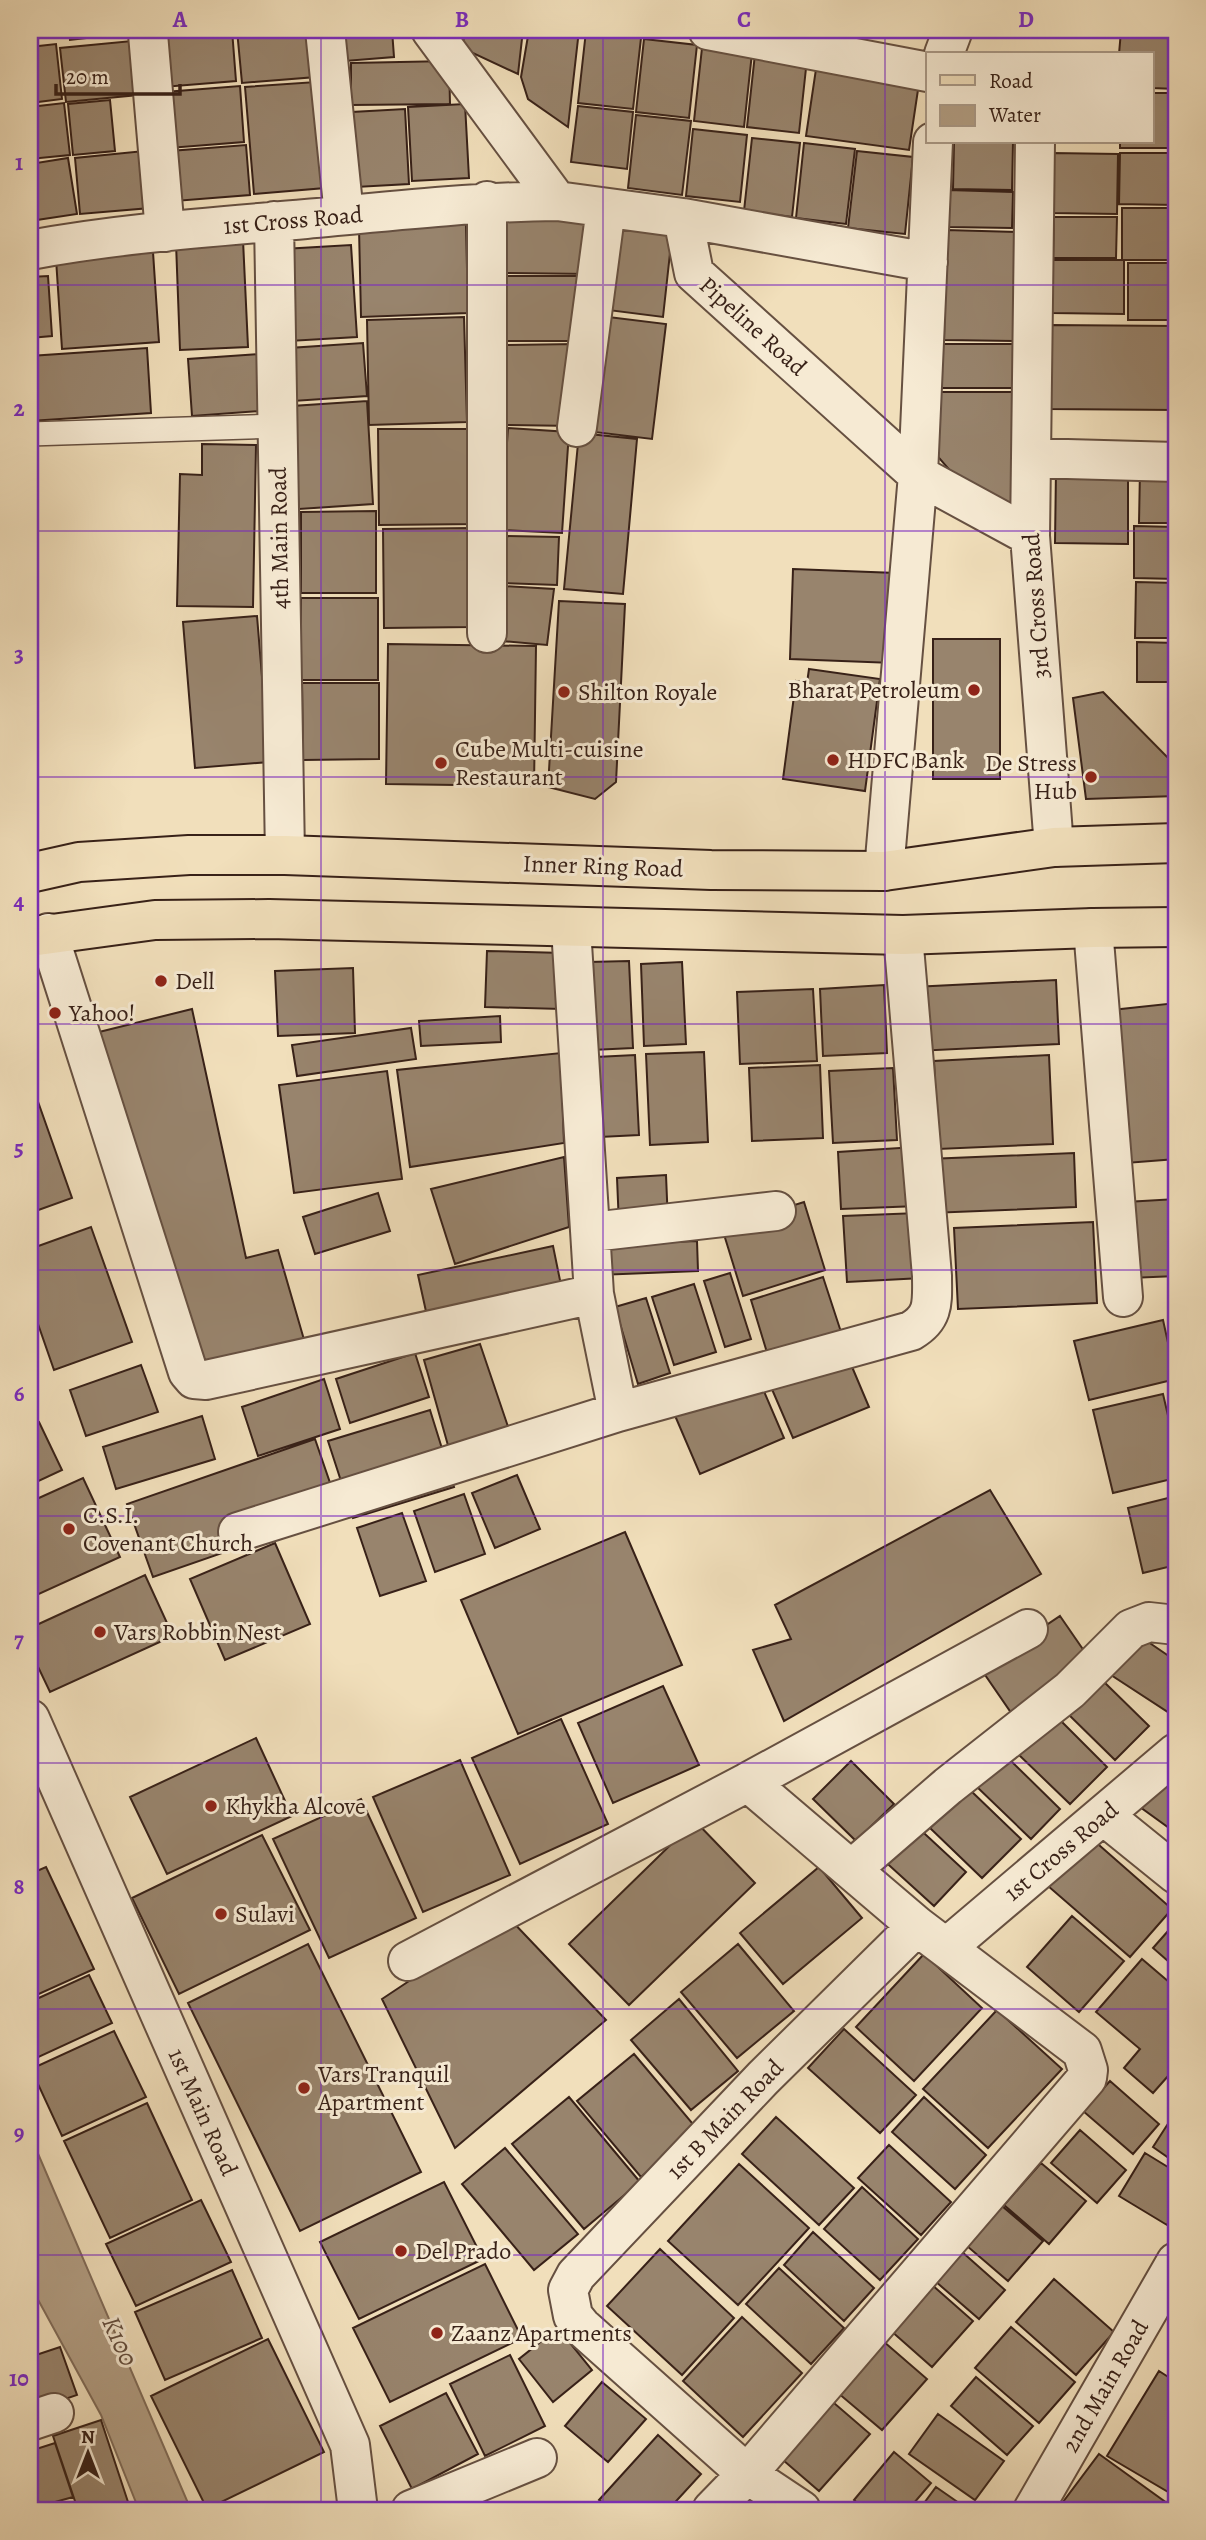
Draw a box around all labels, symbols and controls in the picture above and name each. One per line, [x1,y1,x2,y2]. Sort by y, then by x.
text: A [172,4,188,35]
text: B [455,4,469,35]
text: C [737,4,751,35]
text: D [1018,4,1034,35]
scale bar [56,52,180,96]
legend [926,52,1154,144]
text: 20 m [66,63,109,91]
text: Road [989,67,1033,95]
text: Water [988,101,1041,129]
text: 1 [15,147,23,178]
street label: 1st Cross Road [222,198,364,242]
street label: Pipeline Road [692,269,814,383]
text: 2 [13,393,25,424]
street label: 4th Main Road [262,466,296,609]
street label: 3rd Cross Road [1015,532,1057,680]
text: 3 [14,639,24,670]
place label: Bharat Petroleum [788,674,960,706]
place label: Shilton Royale [578,676,717,708]
marker: Bharat Petroleum [966,682,982,698]
marker: Shilton Royale [556,684,572,700]
place label: Cube Multi-cuisine Restaurant [455,733,643,793]
place label: HDFC Bank [847,744,964,776]
place label: De Stress Hub [985,747,1077,807]
marker: HDFC Bank [825,752,841,768]
marker: Cube Multi-cuisine Restaurant [433,755,449,771]
marker: De Stress Hub [1083,769,1099,785]
street label: Inner Ring Road [522,847,684,885]
text: 4 [14,886,25,917]
place label: Dell [175,965,214,997]
marker: Dell [153,973,169,989]
place label: Yahoo! [68,997,135,1029]
marker: Yahoo! [47,1005,63,1021]
text: 5 [14,1132,24,1163]
text: 6 [14,1378,25,1409]
place label: C.S.I. Covenant Church [83,1499,253,1559]
marker: C.S.I. Covenant Church [61,1521,77,1537]
place label: Vars Robbin Nest [113,1616,282,1648]
text: 7 [14,1624,24,1655]
marker: Vars Robbin Nest [92,1624,108,1640]
place label: Khykha Alcove [225,1790,366,1822]
street label: 1st Cross Road [997,1794,1125,1908]
marker: Khykha Alcove [203,1798,219,1814]
text: 8 [13,1871,25,1902]
place label: Sulavi [235,1898,295,1930]
marker: Sulavi [213,1906,229,1922]
street label: 1st Main Road [161,2043,245,2181]
street label: 1st B Main Road [659,2052,791,2186]
place label: Vars Tranquil Apartment [317,2058,449,2118]
marker: Vars Tranquil Apartment [296,2080,312,2096]
text: 9 [14,2117,24,2148]
place label: Del Prado [415,2235,511,2267]
marker: Del Prado [393,2243,409,2259]
water label: K100 [94,2311,146,2371]
street label: 2nd Main Road [1054,2314,1156,2458]
place label: Zaanz Apartments [451,2317,632,2349]
marker: Zaanz Apartments [429,2325,445,2341]
text: 10 [9,2363,29,2394]
north arrow [52,2418,122,2488]
text: N [81,2424,95,2450]

